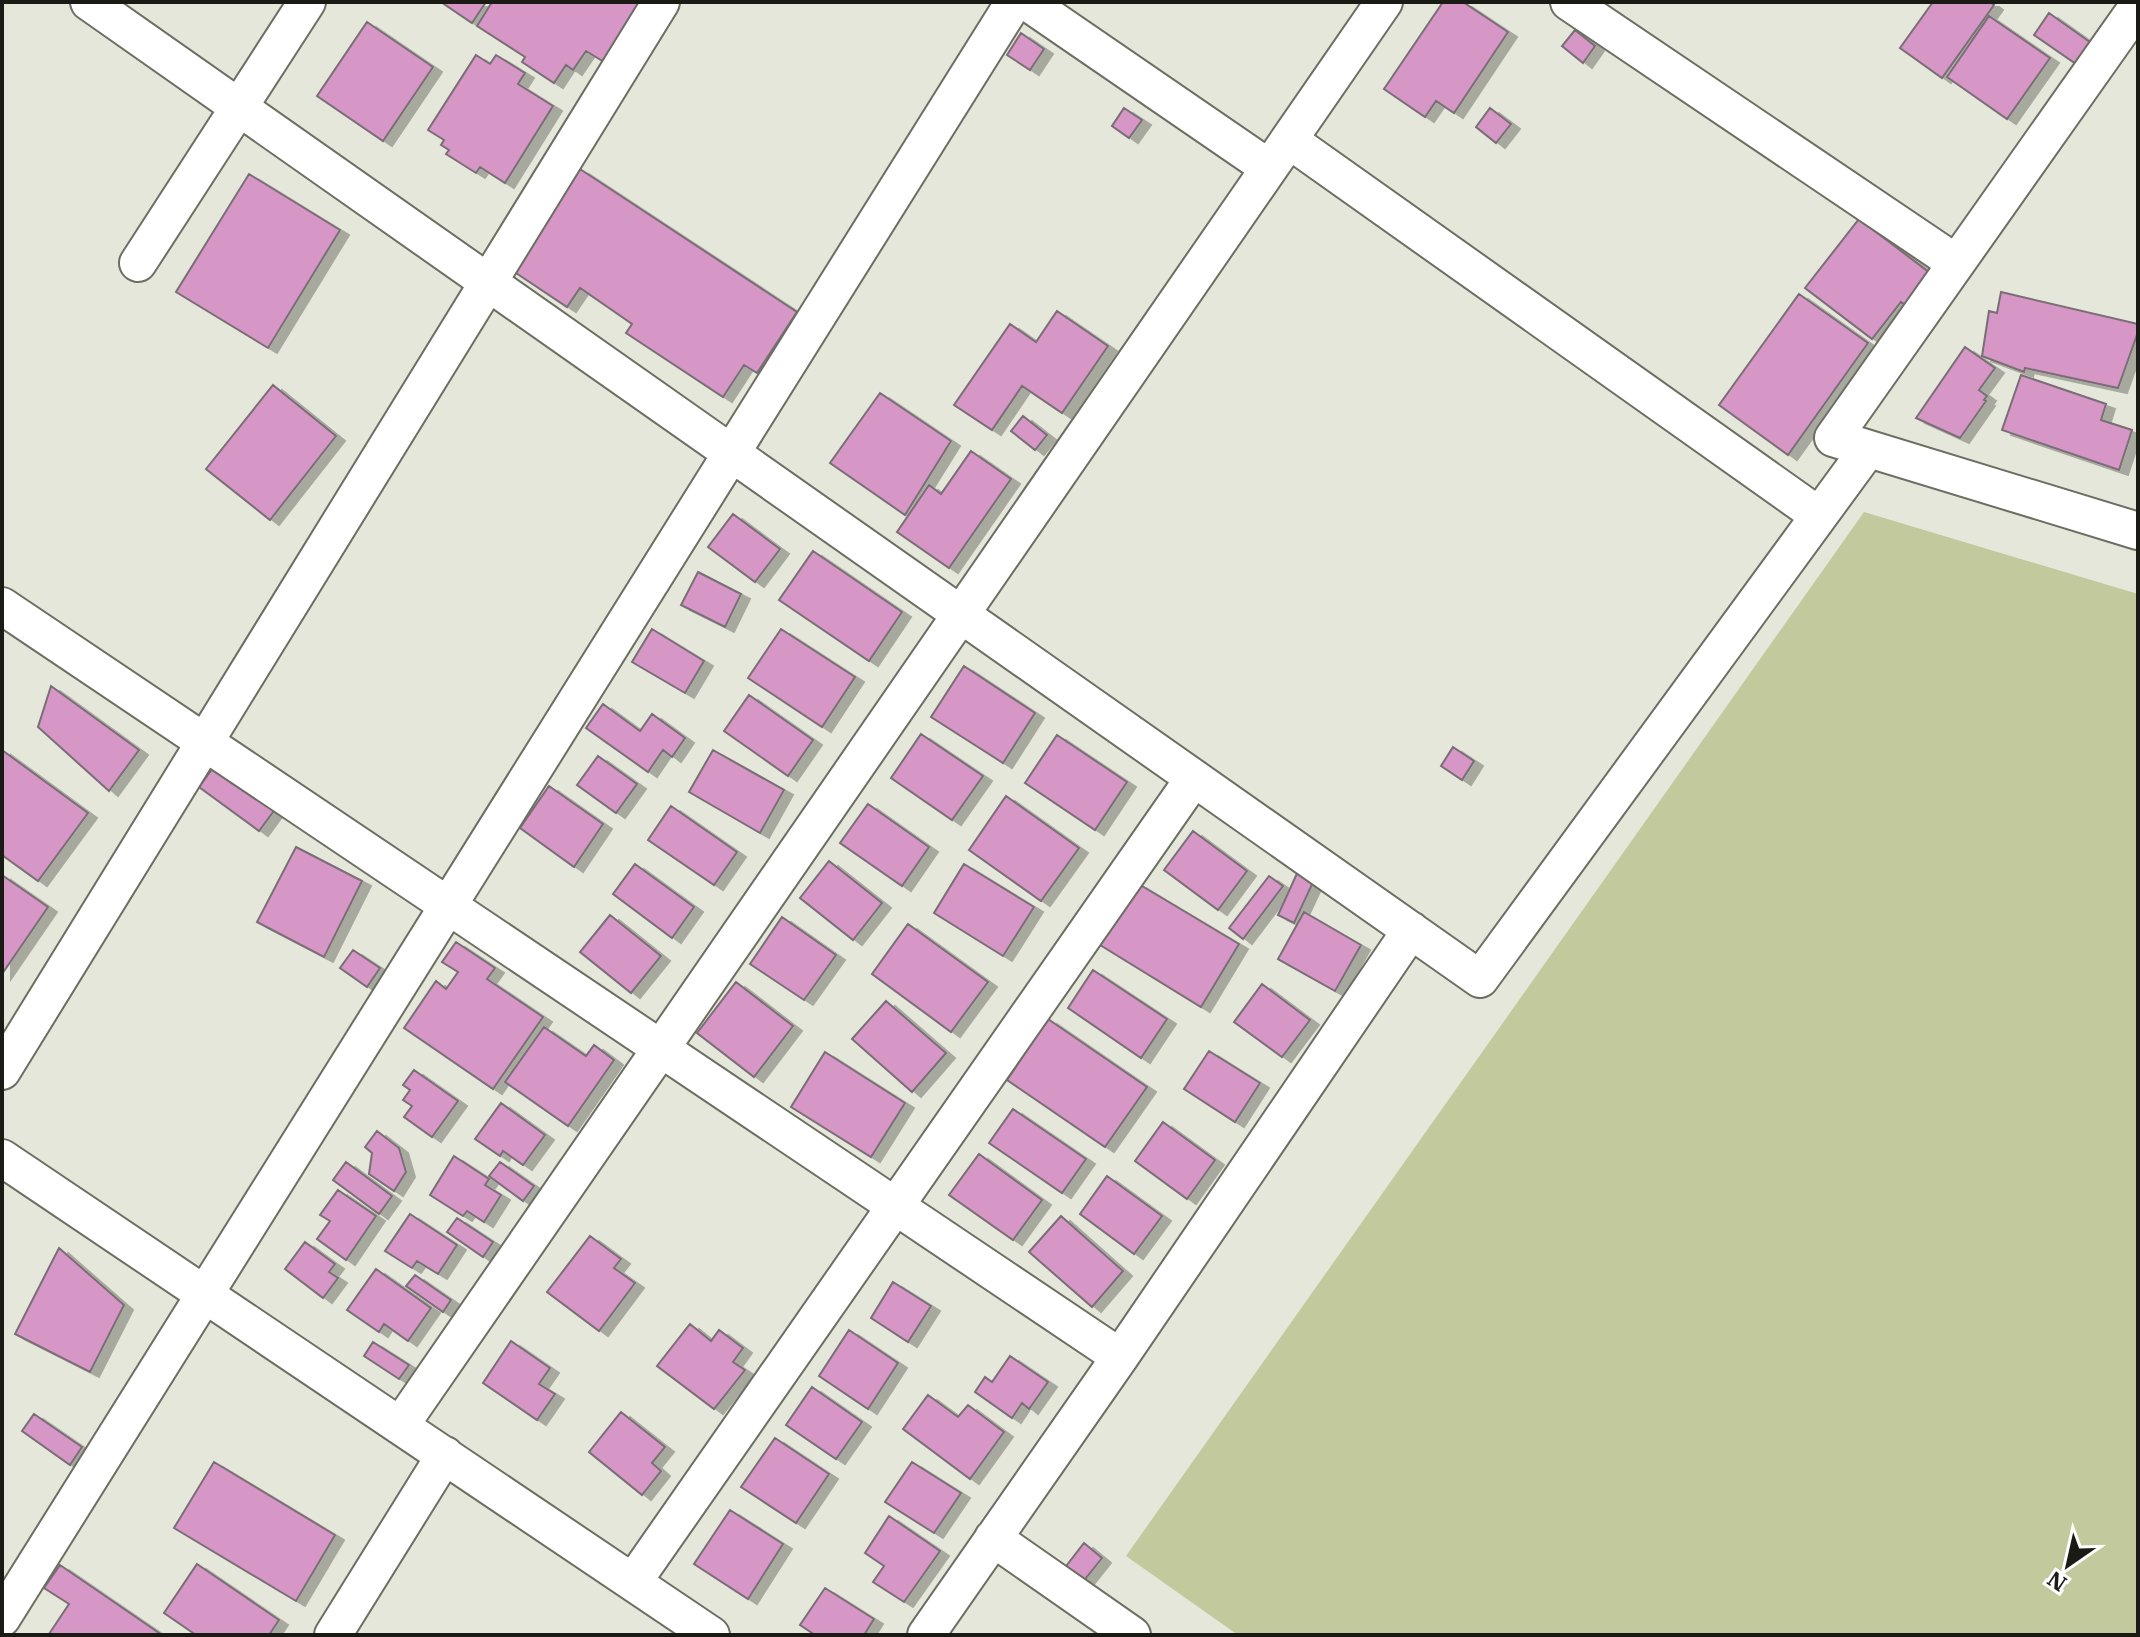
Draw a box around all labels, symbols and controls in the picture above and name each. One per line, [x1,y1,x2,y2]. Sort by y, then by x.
north arrow [2028,1525,2108,1605]
text: N [2041,1565,2072,1599]

